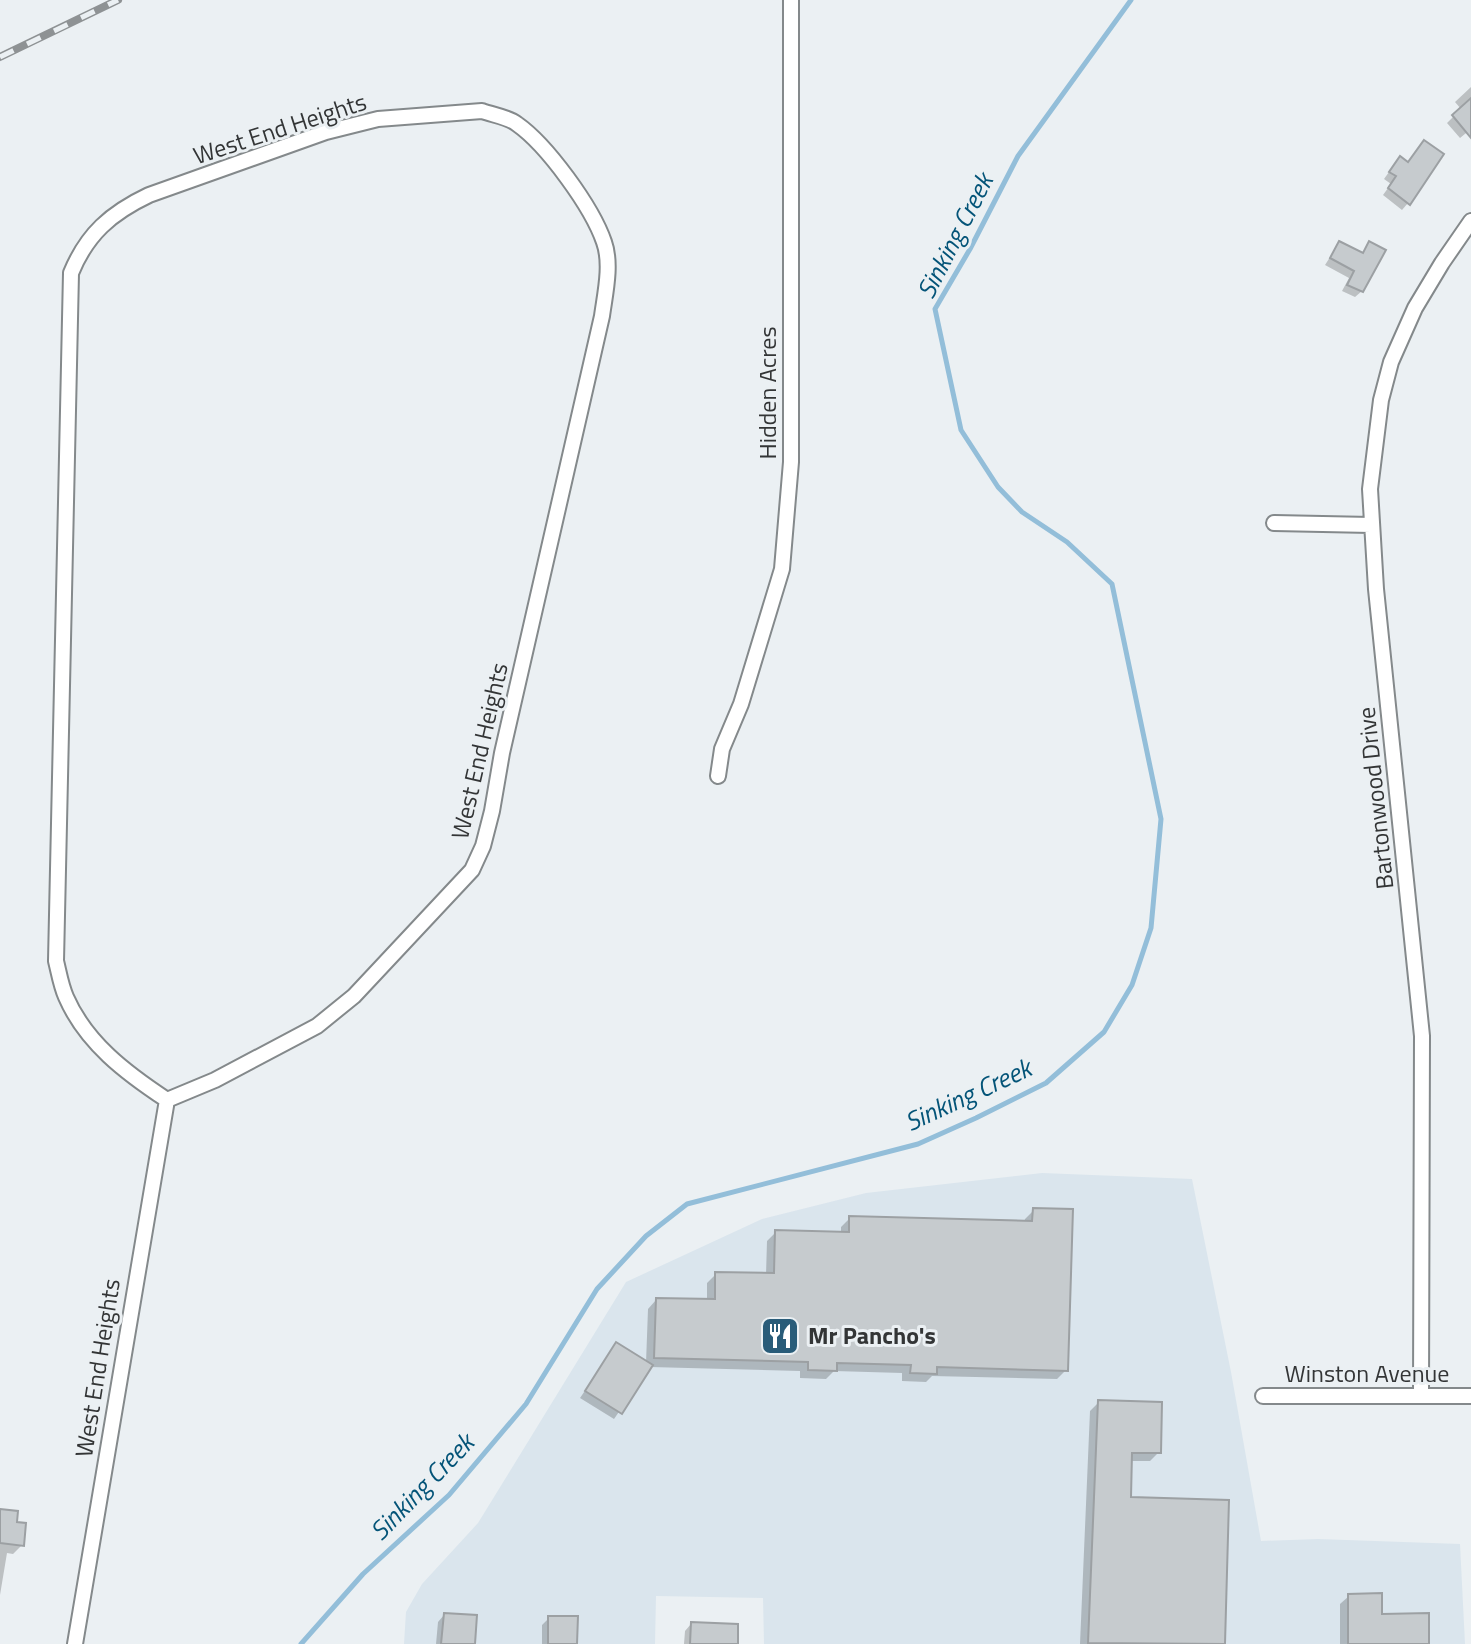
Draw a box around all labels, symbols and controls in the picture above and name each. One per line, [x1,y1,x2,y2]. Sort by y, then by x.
street label: West End Heights [188,83,371,173]
water label: Sinking Creek [906,163,1004,305]
street label: Hidden Acres [749,326,785,460]
street label: West End Heights [441,659,517,843]
street label: Bartonwood Drive [1348,705,1402,891]
water label: Sinking Creek [898,1047,1041,1141]
street label: West End Heights [65,1276,129,1460]
restaurant icon: Mr Pancho's [759,1315,801,1357]
place label: Mr Pancho's [808,1317,936,1353]
street label: Winston Avenue [1285,1355,1449,1391]
water label: Sinking Creek [361,1422,485,1549]

